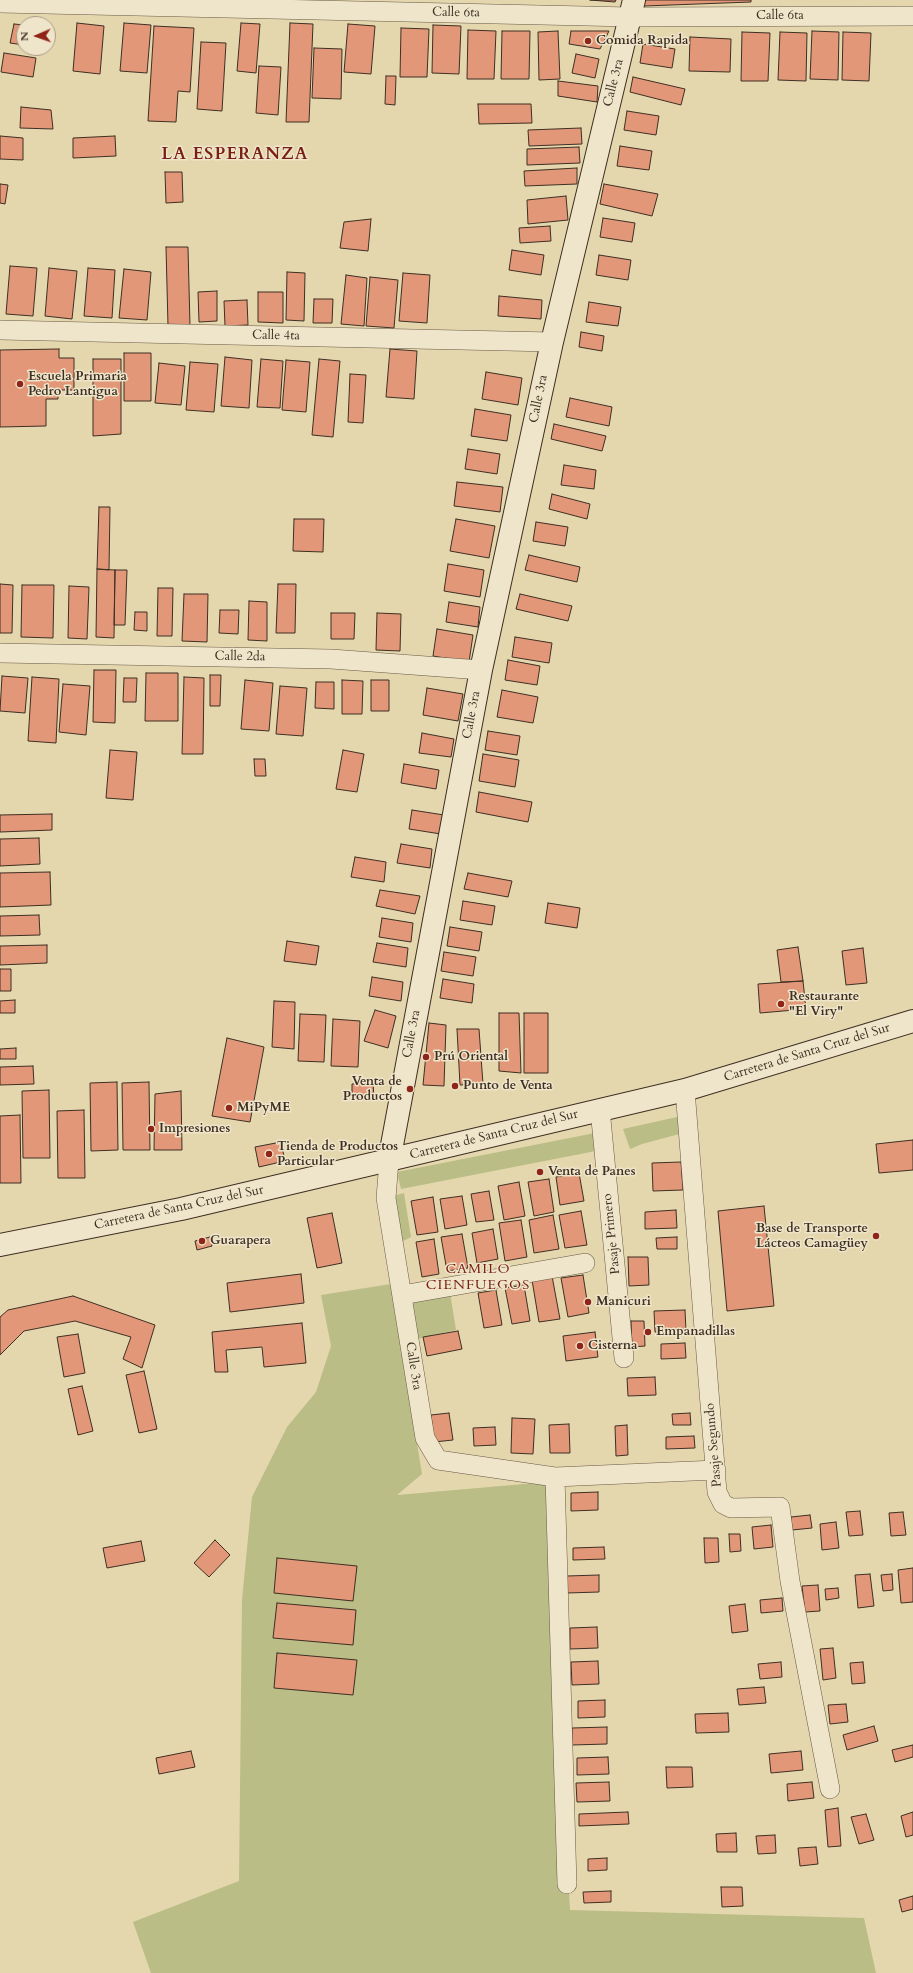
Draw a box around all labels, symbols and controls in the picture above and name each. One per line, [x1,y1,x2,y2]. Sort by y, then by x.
street label: Calle 6ta [432,5,480,21]
street label: Calle 6ta [756,8,804,24]
north arrow [16,16,56,56]
text: N [17,31,32,41]
place label: Comida Rapida [596,33,689,49]
marker: Comida Rapida [583,36,593,46]
street label: Calle 3ra [601,58,627,108]
district label: LA ESPERANZA [161,145,309,165]
street label: Calle 4ta [252,328,300,344]
place label: Escuela Primaria Pedro Lantigua [28,369,127,400]
street label: Calle 3ra [526,374,552,424]
marker: Escuela Primaria Pedro Lantigua [15,379,25,389]
street label: Calle 2da [214,649,266,665]
street label: Calle 3ra [460,690,484,740]
place label: Restaurante "El Viry" [789,989,859,1020]
marker: Restaurante "El Viry" [776,999,786,1009]
street label: Calle 3ra [400,1009,424,1059]
street label: Carretera de Santa Cruz del Sur [722,1020,892,1086]
place label: Prú Oriental [434,1049,508,1065]
marker: Prú Oriental [421,1052,431,1062]
place label: Venta de Productos [343,1074,402,1105]
place label: Punto de Venta [463,1078,553,1094]
marker: Punto de Venta [450,1081,460,1091]
marker: Venta de Productos [405,1084,415,1094]
place label: MiPyME [237,1100,290,1116]
marker: MiPyME [224,1103,234,1113]
street label: Carretera de Santa Cruz del Sur [408,1107,580,1163]
place label: Impresiones [159,1121,230,1137]
marker: Impresiones [146,1124,156,1134]
place label: Tienda de Productos Particular [277,1139,398,1170]
marker: Tienda de Productos Particular [264,1149,274,1159]
place label: Venta de Panes [548,1164,636,1180]
marker: Venta de Panes [535,1167,545,1177]
street label: Carretera de Santa Cruz del Sur [93,1182,265,1234]
street label: Pasaje Primero [600,1193,624,1275]
place label: Base de Transporte Lácteos Camagüey [756,1221,868,1252]
marker: Base de Transporte Lácteos Camagüey [871,1231,881,1241]
place label: Guarapera [210,1233,271,1249]
marker: Guarapera [197,1236,207,1246]
district label: CAMILO CIENFUEGOS [426,1262,530,1294]
place label: Manicuri [596,1294,651,1310]
marker: Manicuri [583,1297,593,1307]
place label: Empanadillas [656,1324,735,1340]
marker: Empanadillas [643,1327,653,1337]
place label: Cisterna [588,1338,638,1354]
street label: Calle 3ra [401,1341,425,1391]
marker: Cisterna [575,1341,585,1351]
street label: Pasaje Segundo [703,1402,725,1488]

